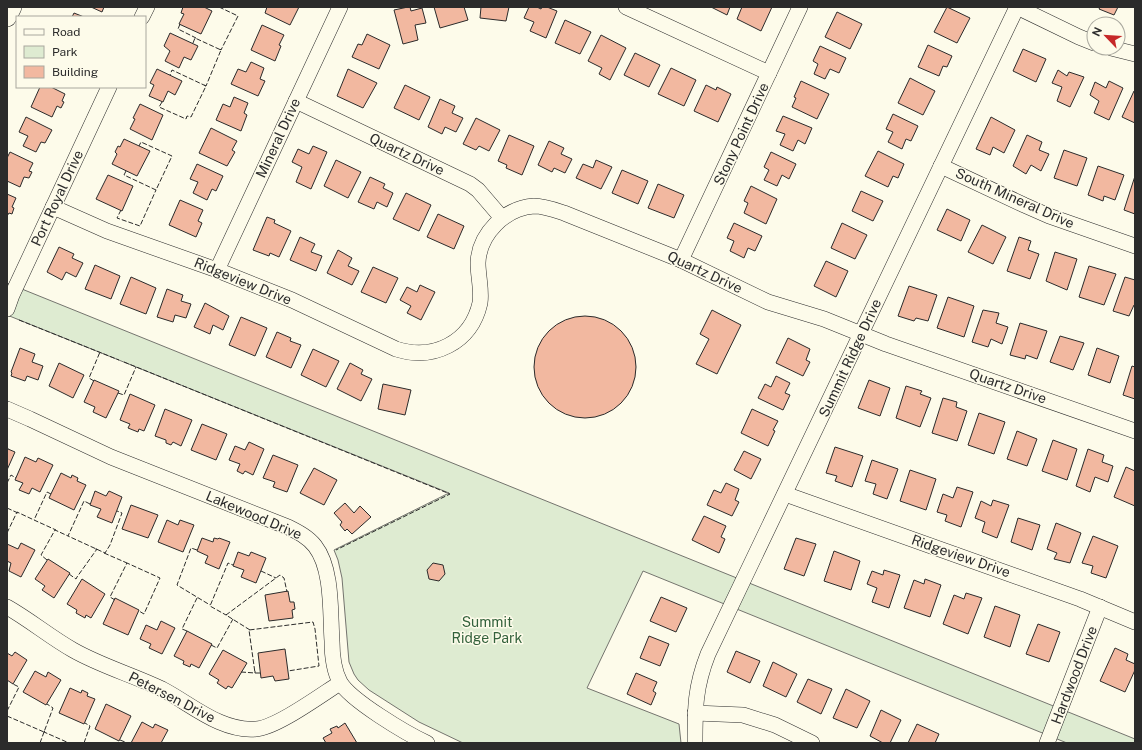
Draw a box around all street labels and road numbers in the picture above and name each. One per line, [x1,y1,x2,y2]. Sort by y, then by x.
street label: Stony Point Drive [710,80,772,188]
street label: Mineral Drive [253,96,303,180]
street label: Quartz Drive [367,130,447,178]
street label: Port Royal Drive [28,147,86,249]
street label: South Mineral Drive [953,165,1077,231]
street label: Quartz Drive [665,248,745,296]
street label: Ridgeview Drive [192,254,294,308]
street label: Summit Ridge Drive [816,296,884,420]
street label: Quartz Drive [967,365,1049,407]
street label: Lakewood Drive [204,488,305,542]
street label: Ridgeview Drive [909,532,1013,580]
street label: Hardwood Drive [1048,624,1100,726]
street label: Petersen Drive [126,668,218,726]

